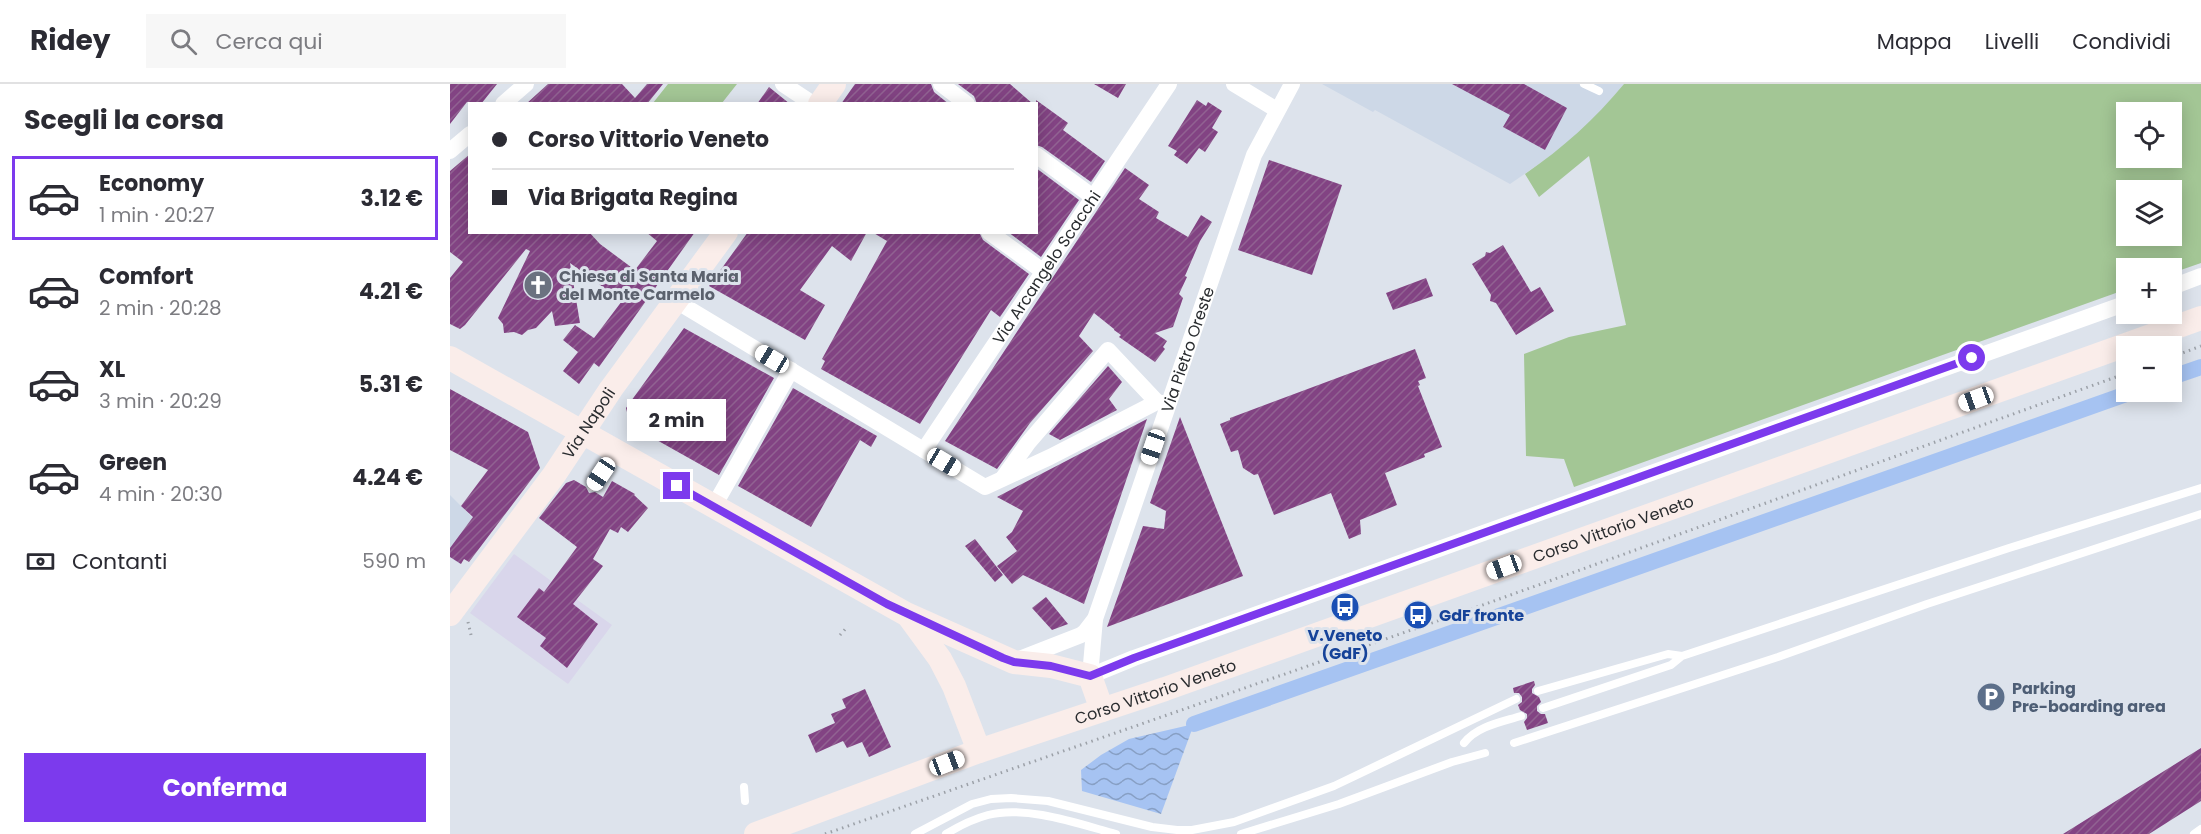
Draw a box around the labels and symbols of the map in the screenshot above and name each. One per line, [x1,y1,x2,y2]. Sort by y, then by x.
street label: Via Arcangelo Scacchi [987,186,1106,349]
place label: Chiesa di Santa Maria del Monte Carmelo [559,265,739,306]
church icon: Chiesa di Santa Maria del Monte Carmelo [522,269,554,301]
street label: Via Pietro Oreste [1156,283,1220,416]
car [752,342,792,376]
route start [1958,344,1985,371]
street label: Via Napoli [557,383,621,463]
car [1956,384,1996,414]
callout: 2 min [628,399,726,441]
car [1139,427,1167,467]
car [924,445,964,479]
car [583,454,619,494]
route end [663,472,690,499]
street label: Corso Vittorio Veneto [1530,490,1697,568]
car [1484,552,1524,582]
bus stop icon: V.Veneto (GdF) [1329,591,1361,623]
bus stop icon: GdF fronte [1402,599,1434,631]
place label: GdF fronte [1439,604,1524,627]
place label: V.Veneto (GdF) [1307,624,1383,665]
street label: Corso Vittorio Veneto [1072,653,1239,730]
place label: Parking Pre-boarding area [2012,677,2166,718]
parking icon: Parking Pre-boarding area [1975,681,2007,713]
car [927,748,967,778]

